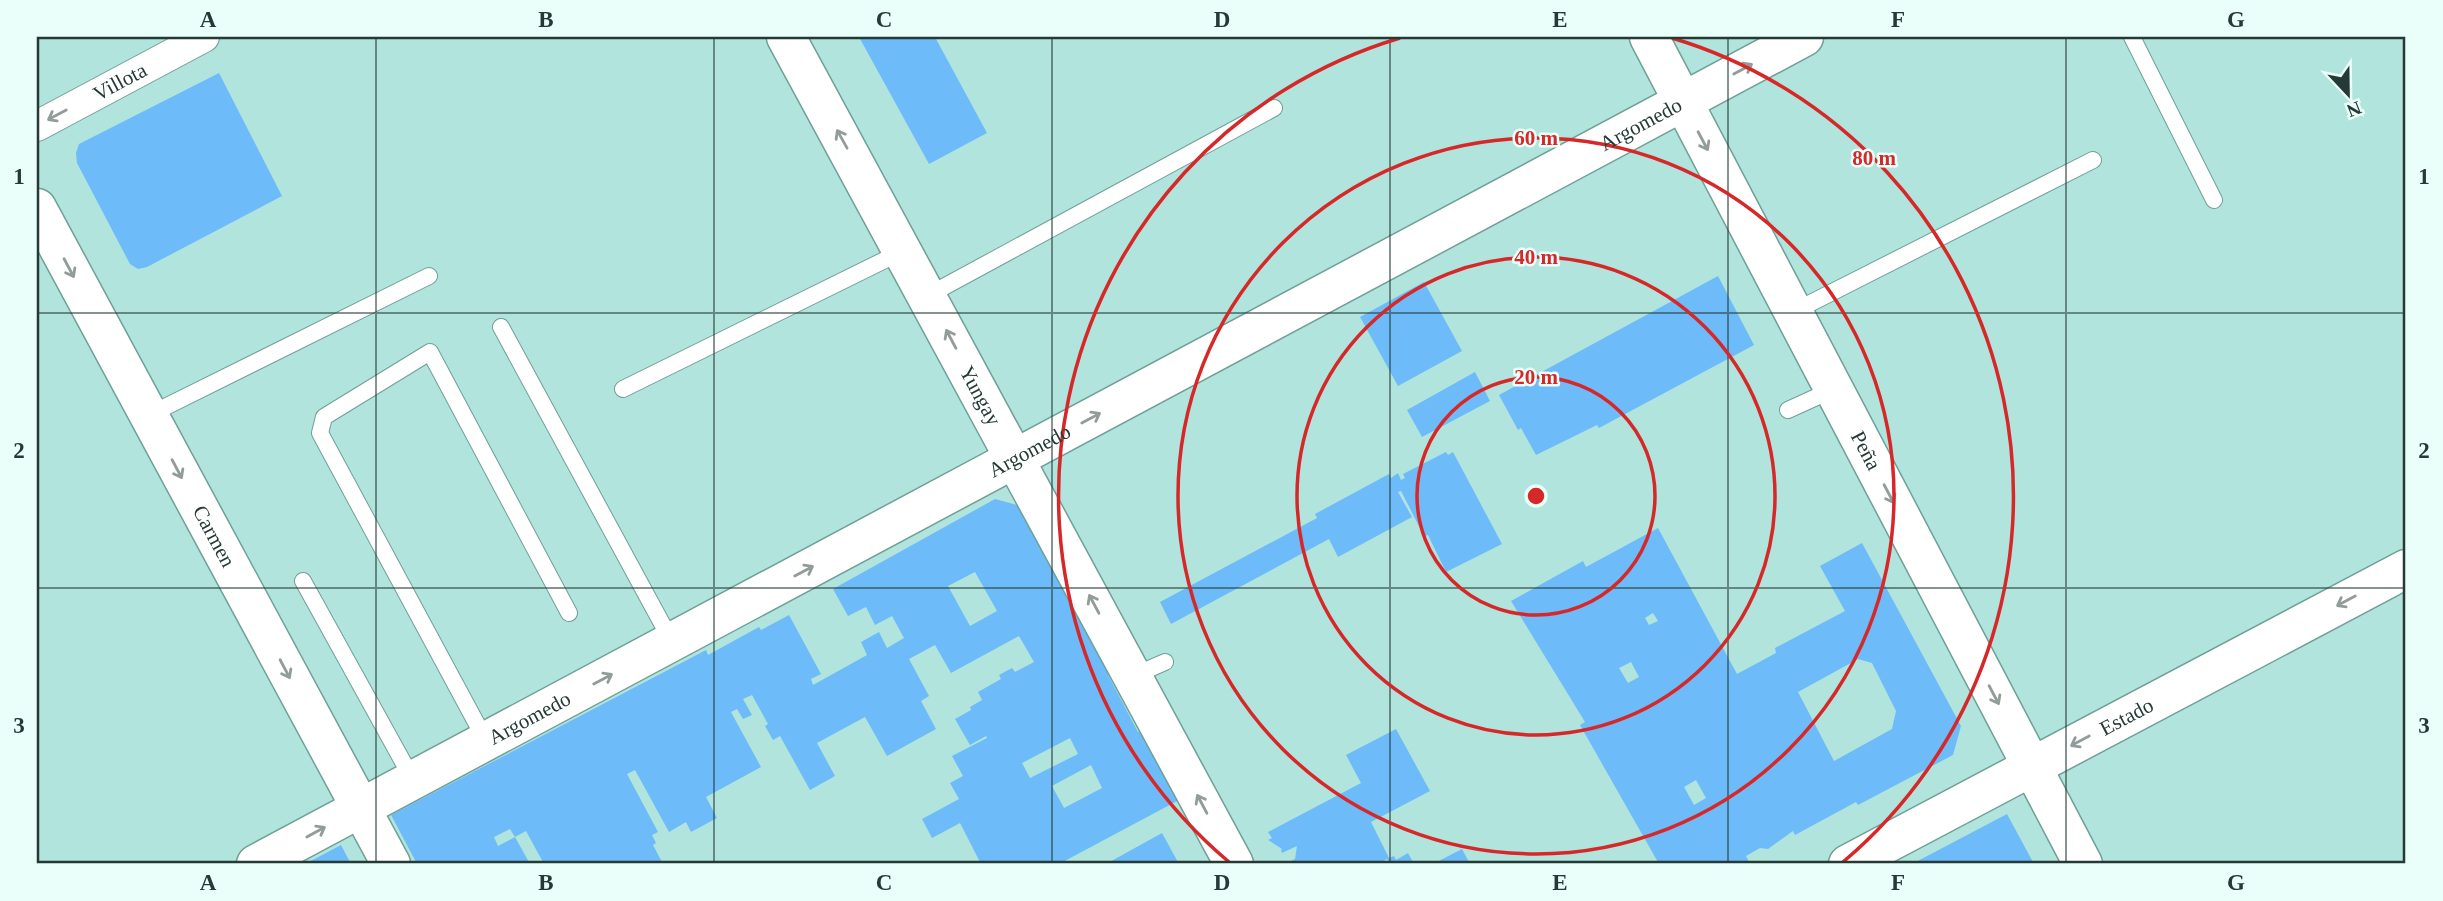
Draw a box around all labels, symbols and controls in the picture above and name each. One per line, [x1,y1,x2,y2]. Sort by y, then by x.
text: A [200,7,217,32]
text: B [538,7,554,32]
text: C [876,7,892,32]
text: D [1214,7,1230,32]
text: E [1552,7,1568,32]
text: F [1891,7,1905,32]
text: G [2227,7,2245,32]
street label: Villota [89,57,151,106]
north arrow [2314,60,2384,130]
one-way arrow [1732,62,1753,75]
street label: Argomedo [1596,93,1686,156]
text: N [2344,97,2364,122]
one-way arrow [47,109,68,122]
text: 60 m [1514,126,1558,150]
one-way arrow [835,130,849,150]
one-way arrow [1696,130,1710,150]
text: 80 m [1852,146,1896,170]
text: 1 [13,164,25,189]
text: 1 [2418,164,2430,189]
text: 40 m [1514,245,1558,269]
one-way arrow [62,258,76,278]
one-way arrow [944,329,957,350]
street label: Yungay [955,362,1006,430]
text: 20 m [1514,365,1558,389]
one-way arrow [1080,411,1100,425]
street label: Argomedo [984,419,1075,482]
street label: Peña [1846,427,1886,475]
text: 2 [13,438,25,463]
text: 2 [2418,438,2430,463]
one-way arrow [171,458,185,478]
one-way arrow [1882,483,1896,504]
centre of rings [1524,484,1548,508]
street label: Carmen [188,501,241,572]
one-way arrow [793,564,813,578]
one-way arrow [1087,594,1100,615]
one-way arrow [2336,595,2357,608]
one-way arrow [279,658,293,679]
one-way arrow [592,671,613,685]
one-way arrow [1988,684,2002,705]
street label: Argomedo [484,686,575,750]
street label: Estado [2096,693,2157,741]
text: 3 [13,713,25,738]
text: 3 [2418,713,2430,738]
one-way arrow [2070,735,2090,749]
one-way arrow [1195,794,1208,815]
one-way arrow [305,825,326,838]
text: A [200,870,217,895]
text: B [538,870,554,895]
text: C [876,870,892,895]
text: D [1214,870,1230,895]
text: E [1552,870,1568,895]
text: F [1891,870,1905,895]
text: G [2227,870,2245,895]

